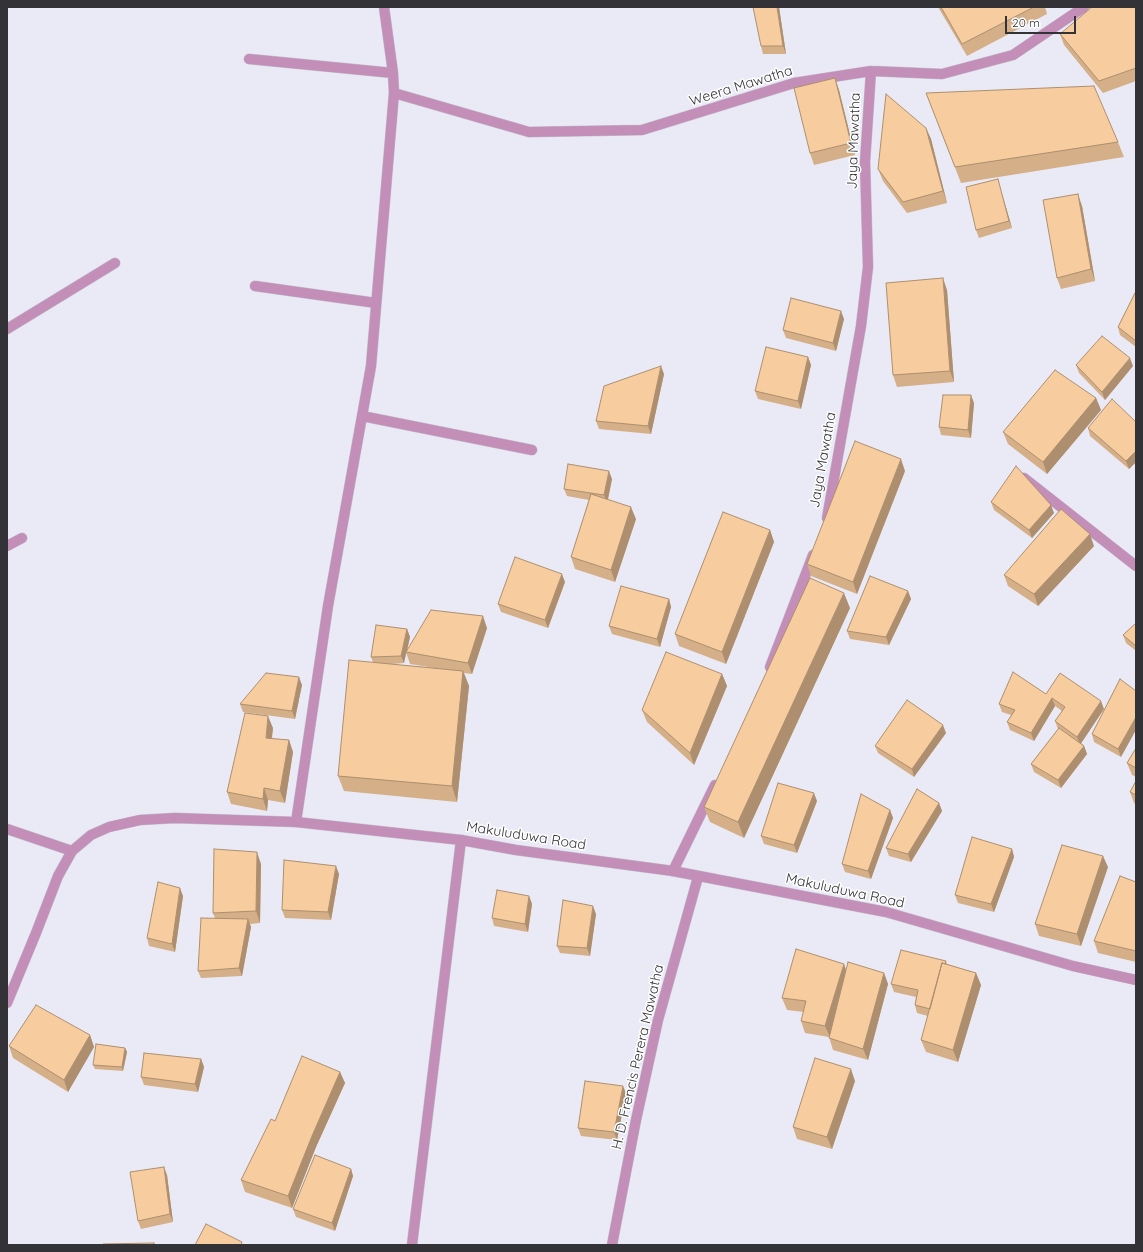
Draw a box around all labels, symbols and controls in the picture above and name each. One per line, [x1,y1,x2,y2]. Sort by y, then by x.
scale bar [1007,8,1078,34]
text: 20 m [1012,15,1040,30]
street label: Weera Mawatha [687,62,795,110]
street label: Jaya Mawatha [844,92,864,190]
street label: Jaya Mawatha [806,411,840,509]
street label: Makuluduwa Road [465,818,587,854]
street label: Makuluduwa Road [784,870,906,912]
street label: H. D. Frencis Perera Mawatha [609,963,667,1151]

